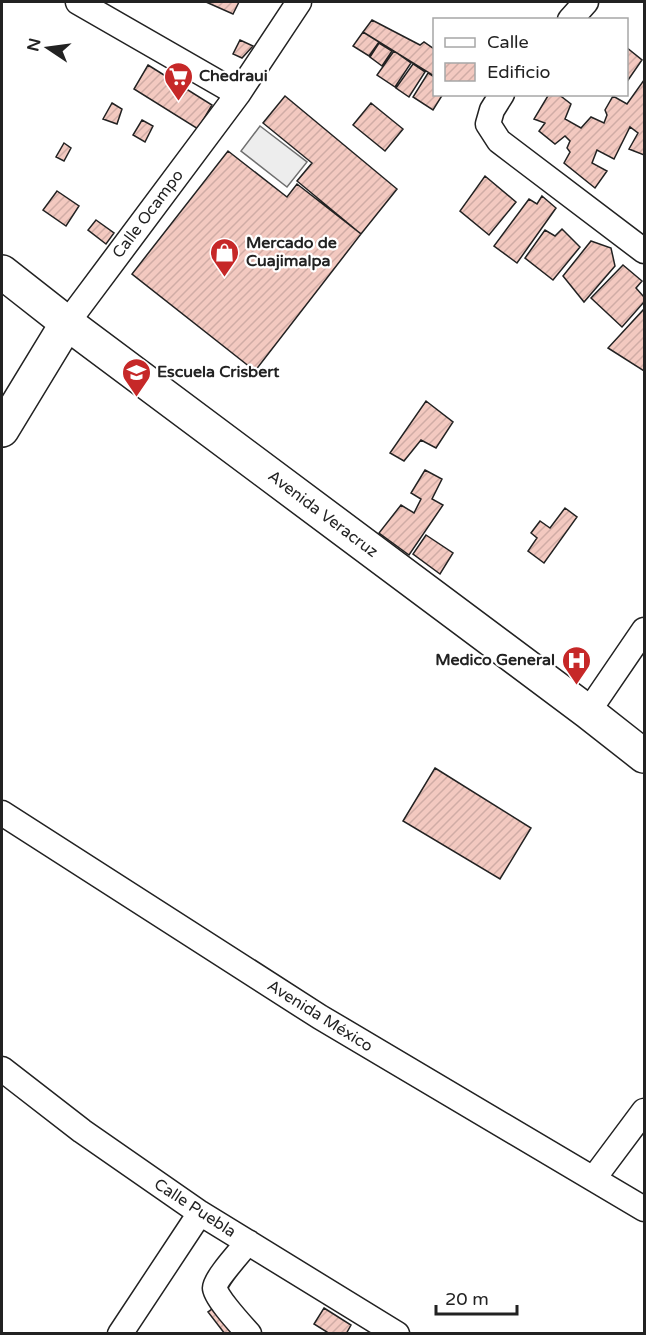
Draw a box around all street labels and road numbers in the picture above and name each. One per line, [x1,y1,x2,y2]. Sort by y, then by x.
street label: Calle Ocampo [108,166,188,262]
street label: Avenida Veracruz [264,466,382,562]
street label: Avenida México [263,976,377,1056]
street label: Calle Puebla [150,1174,240,1242]

